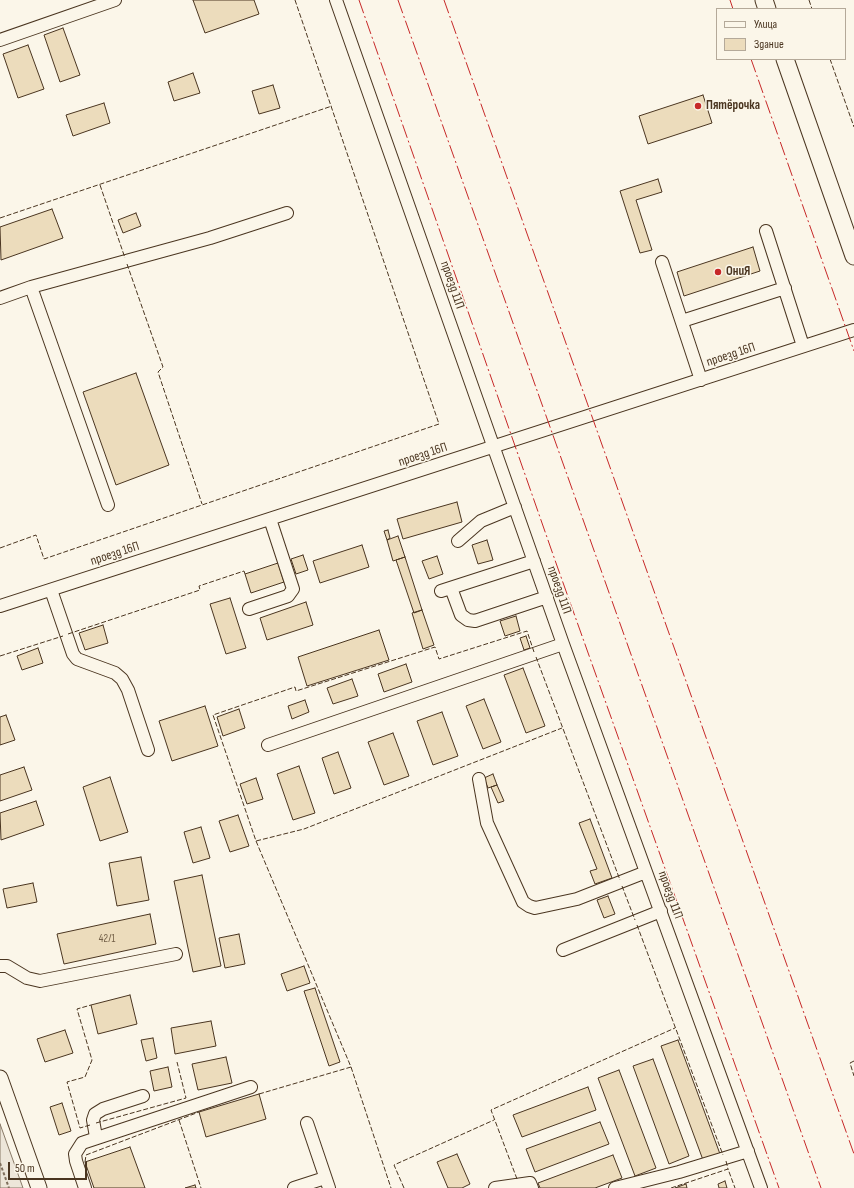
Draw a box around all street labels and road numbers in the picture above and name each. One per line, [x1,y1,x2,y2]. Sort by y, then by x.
street label: проезд 11П [437,259,467,311]
street label: проезд 16П [705,340,757,370]
street label: проезд 16П [397,440,449,470]
street label: проезд 16П [89,539,141,569]
street label: проезд 11П [544,564,574,616]
street label: проезд 11П [654,869,686,921]

